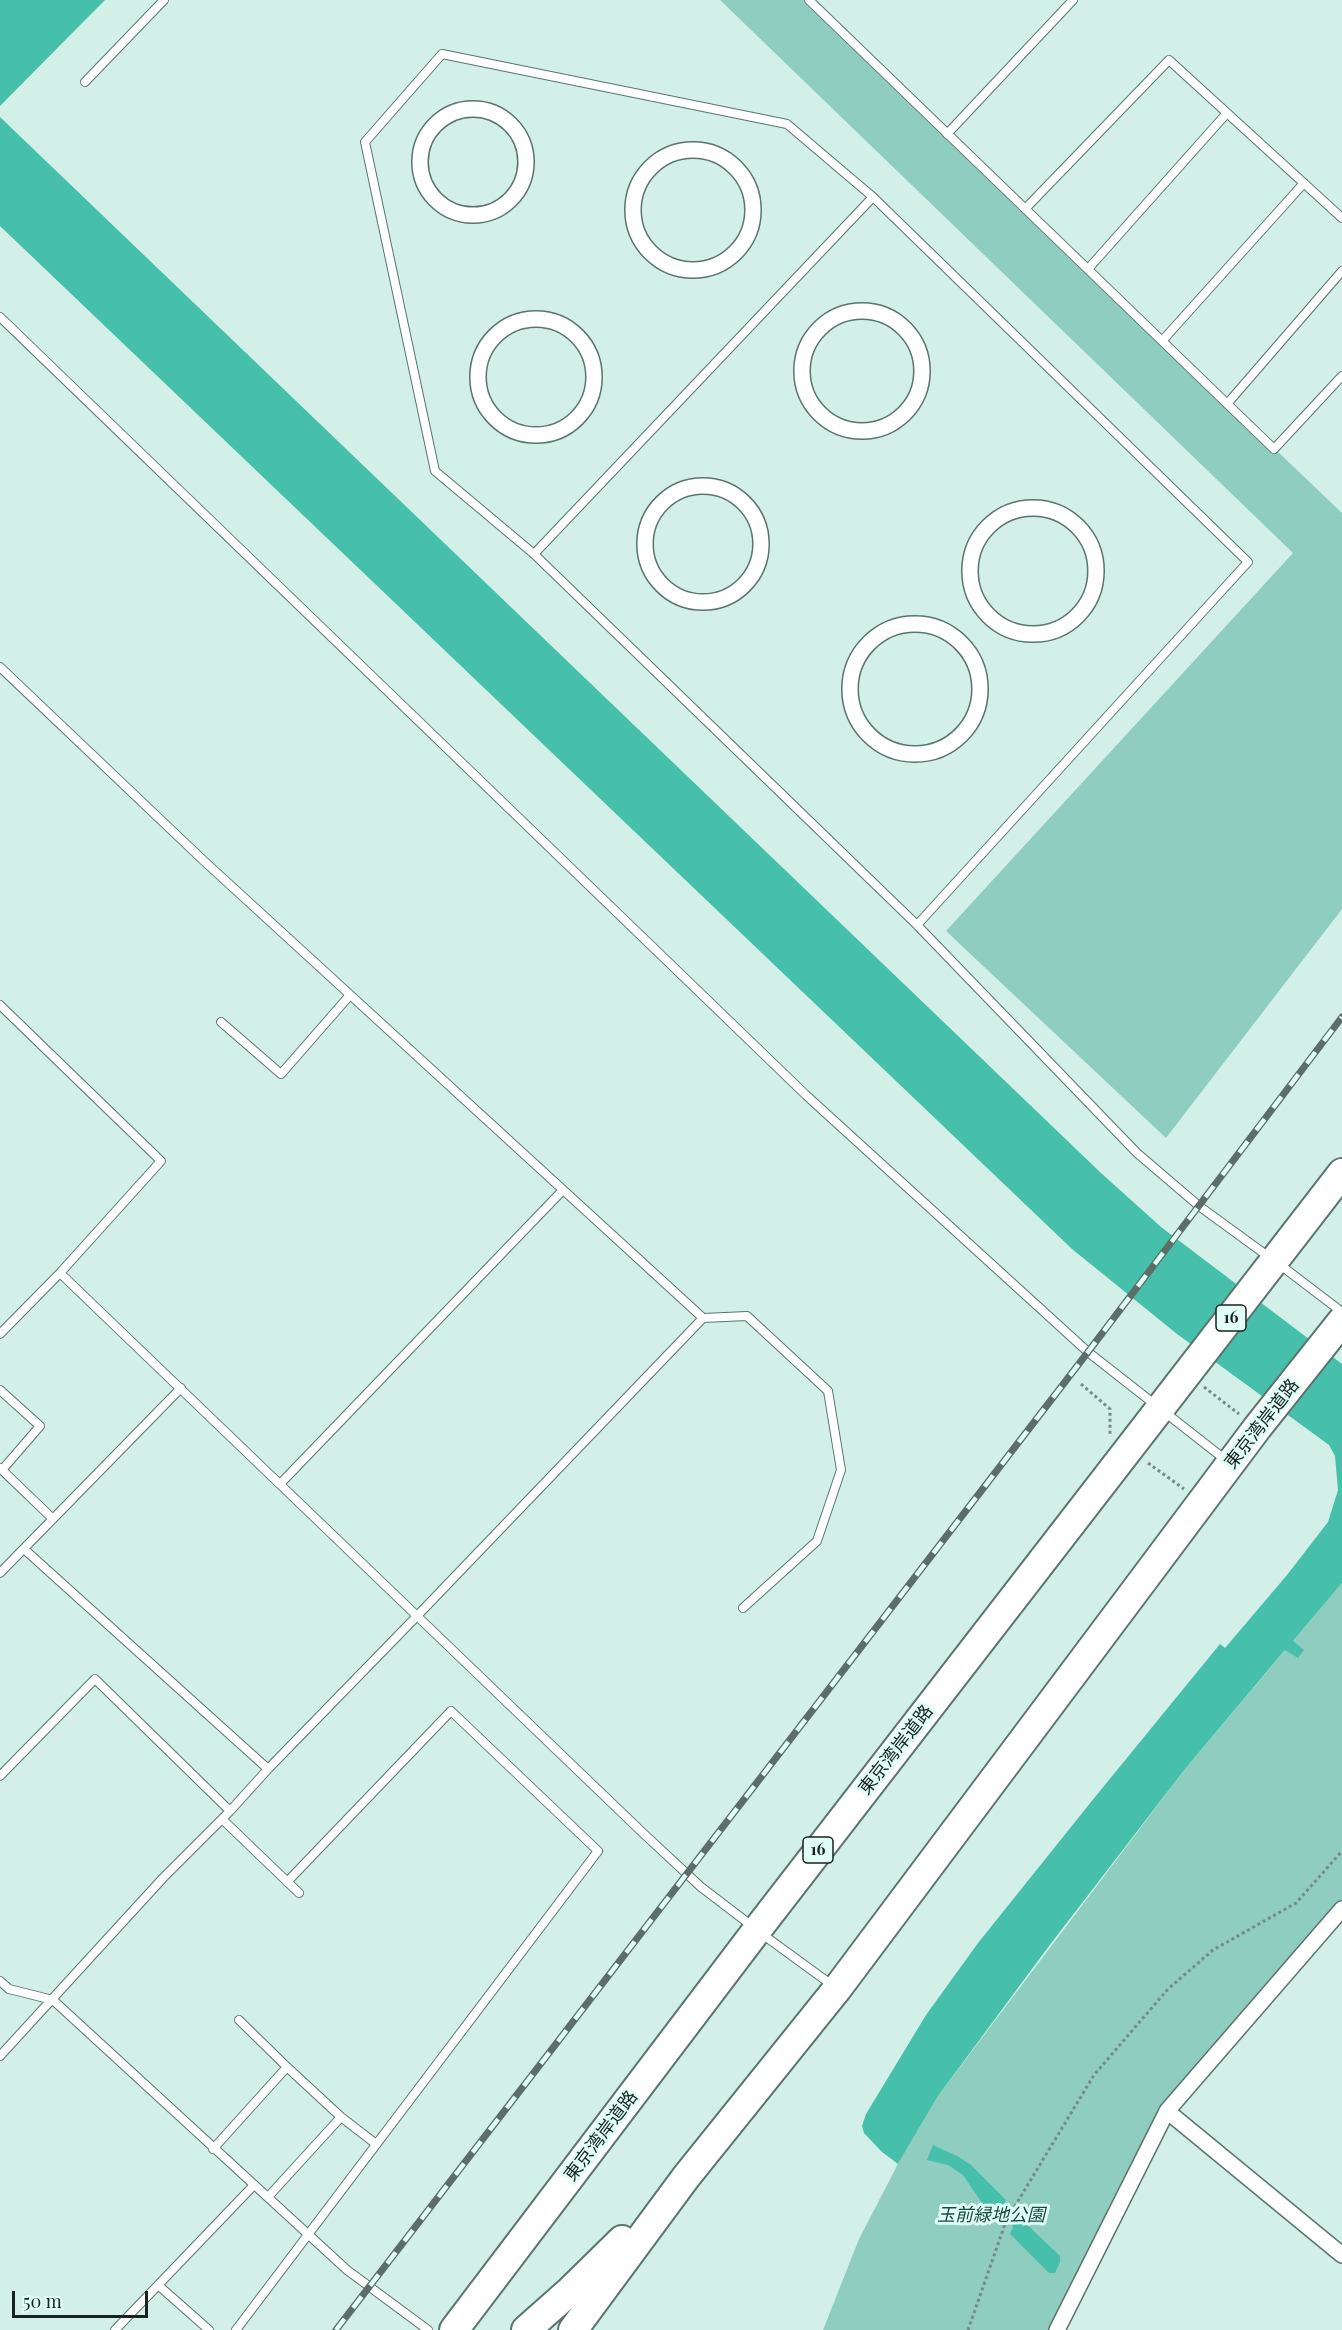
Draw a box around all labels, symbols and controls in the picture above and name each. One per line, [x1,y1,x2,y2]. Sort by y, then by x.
road number: 16 [1216,1305,1246,1331]
street label: 東京湾岸道路 [1220,1375,1304,1473]
street label: 東京湾岸道路 [854,1701,938,1799]
road number: 16 [803,1837,833,1863]
street label: 東京湾岸道路 [560,2086,642,2186]
park label: 玉前緑地公園 [937,2204,1045,2226]
scale bar [15,2279,152,2317]
text: 50 m [23,2289,62,2313]

